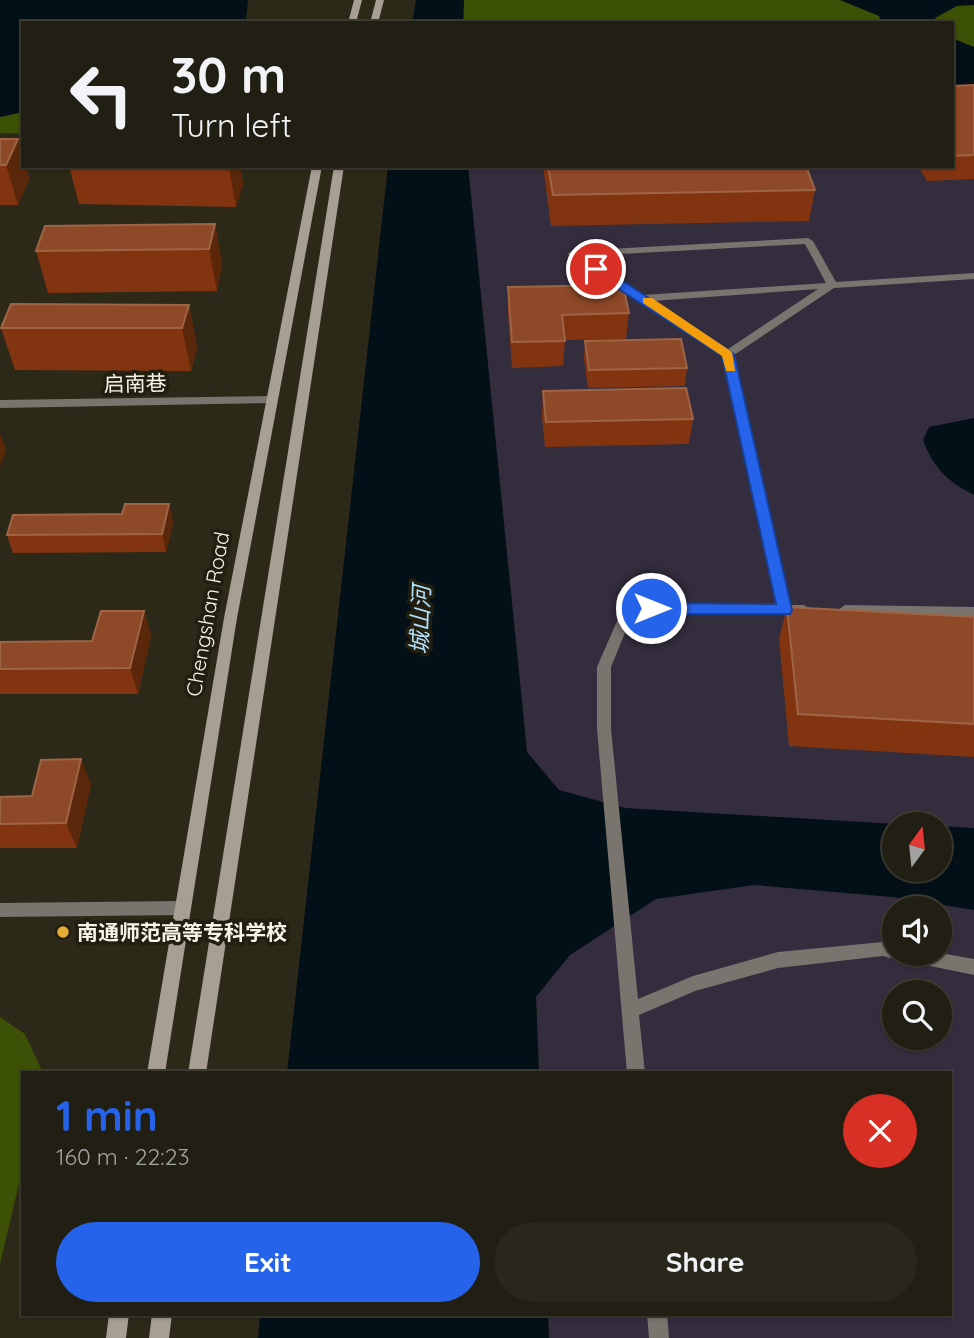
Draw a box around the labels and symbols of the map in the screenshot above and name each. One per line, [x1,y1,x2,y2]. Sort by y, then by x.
pin [566,239,626,299]
street label: 启南巷 [103,369,167,397]
street label: Chengshan Road [180,530,234,698]
position arrow [614,571,688,645]
water label: 城山河 [404,581,436,655]
north arrow [882,812,952,882]
place label: 南通师范高等专科学校 [77,919,287,945]
marker: 南通师范高等专科学校 [55,924,71,940]

